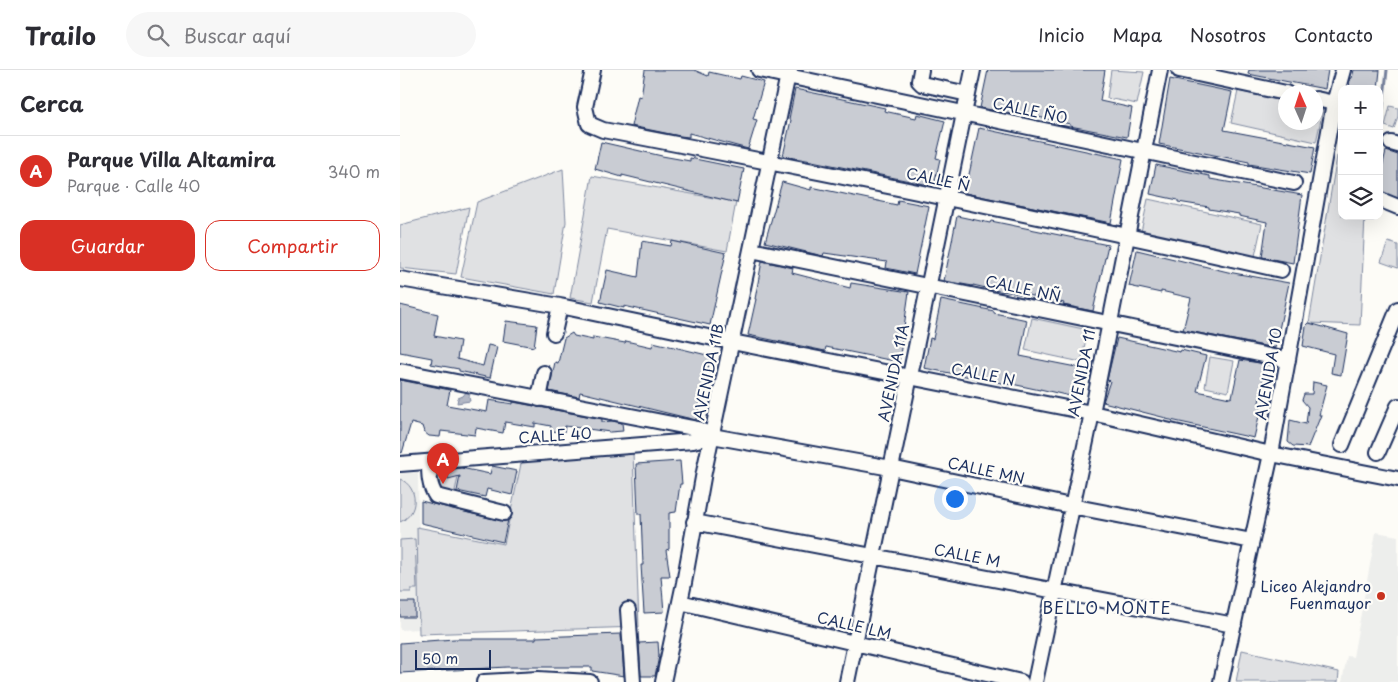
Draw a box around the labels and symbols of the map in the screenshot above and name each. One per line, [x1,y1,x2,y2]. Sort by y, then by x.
north arrow [1278,85,1323,130]
street label: CALLE ÑO [991,90,1070,129]
street label: CALLE Ñ [904,161,972,197]
street label: CALLE NÑ [983,268,1063,307]
street label: AVENIDA 11B [686,321,729,422]
street label: AVENIDA 11A [871,322,914,424]
street label: AVENIDA 10 [1248,326,1287,422]
street label: AVENIDA 11 [1061,327,1100,418]
street label: CALLE N [949,356,1017,391]
street label: CALLE 40 [518,420,592,449]
pin: A [427,443,459,484]
street label: CALLE MN [946,450,1027,489]
your location [942,486,968,512]
street label: CALLE M [932,537,1002,572]
place label: Liceo Alejandro Fuenmayor [1261,574,1371,614]
marker: Liceo Alejandro Fuenmayor [1375,590,1387,602]
district label: BELLO MONTE [1043,595,1171,619]
street label: CALLE LM [815,605,894,644]
scale bar [415,647,491,670]

